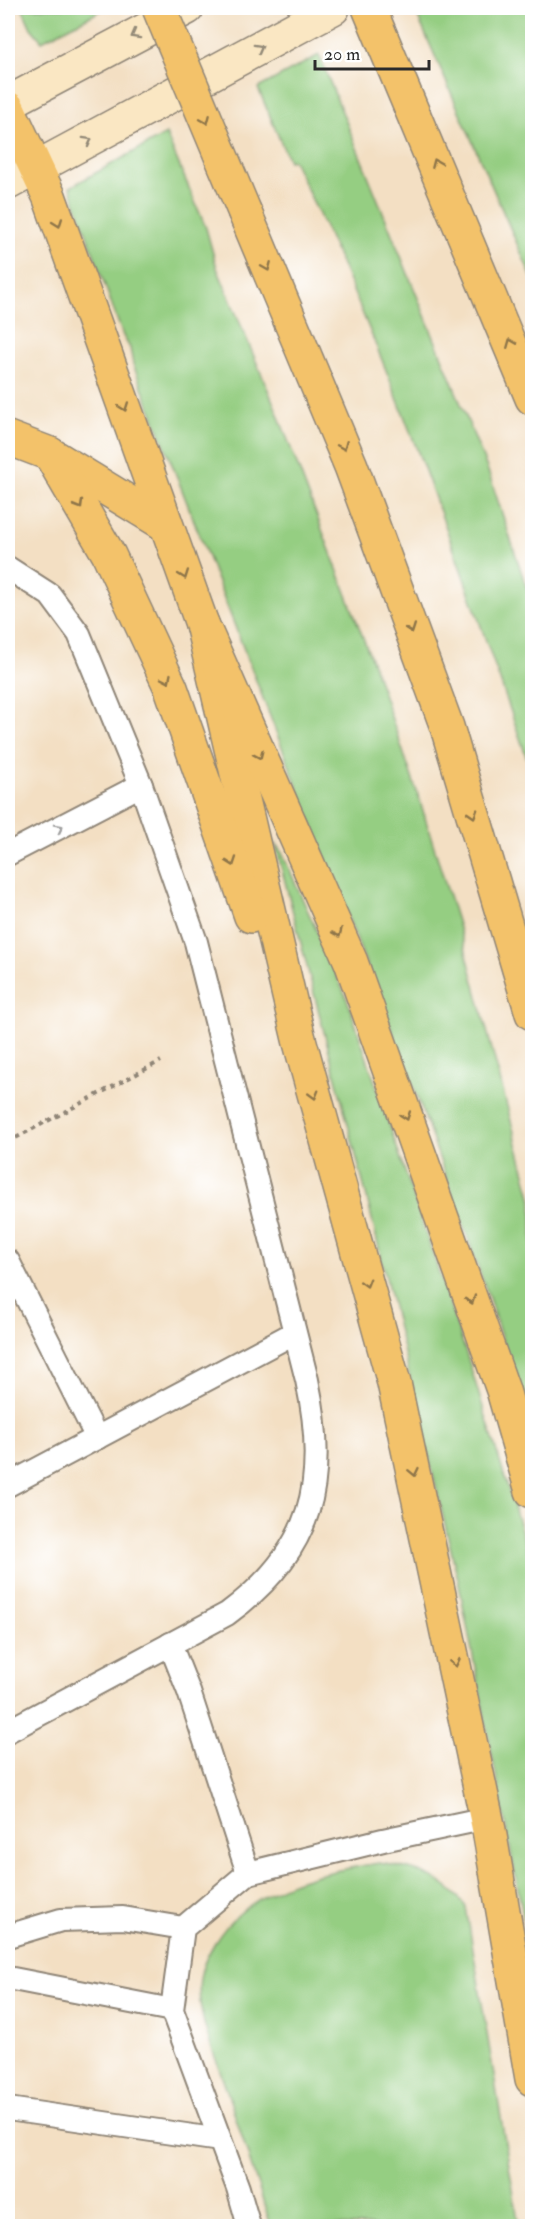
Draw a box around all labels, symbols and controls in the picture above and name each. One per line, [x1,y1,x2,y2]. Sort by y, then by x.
one-way arrow [131,28,141,39]
scale bar [315,33,429,71]
text: 20 m [324,43,360,66]
one-way arrow [253,44,263,55]
one-way arrow [199,113,211,124]
one-way arrow [81,137,92,148]
one-way arrow [431,159,443,170]
one-way arrow [51,217,64,228]
one-way arrow [260,260,272,271]
one-way arrow [506,339,518,350]
one-way arrow [116,401,129,412]
one-way arrow [336,440,348,451]
one-way arrow [72,499,84,509]
one-way arrow [176,569,189,580]
one-way arrow [404,623,417,634]
one-way arrow [159,672,171,683]
one-way arrow [252,748,264,759]
one-way arrow [466,808,478,819]
one-way arrow [53,823,64,835]
one-way arrow [225,857,238,867]
one-way arrow [331,927,343,938]
one-way arrow [307,1089,319,1100]
one-way arrow [399,1110,411,1121]
one-way arrow [359,1278,372,1288]
one-way arrow [464,1294,477,1304]
one-way arrow [406,1467,419,1477]
one-way arrow [448,1657,461,1667]

